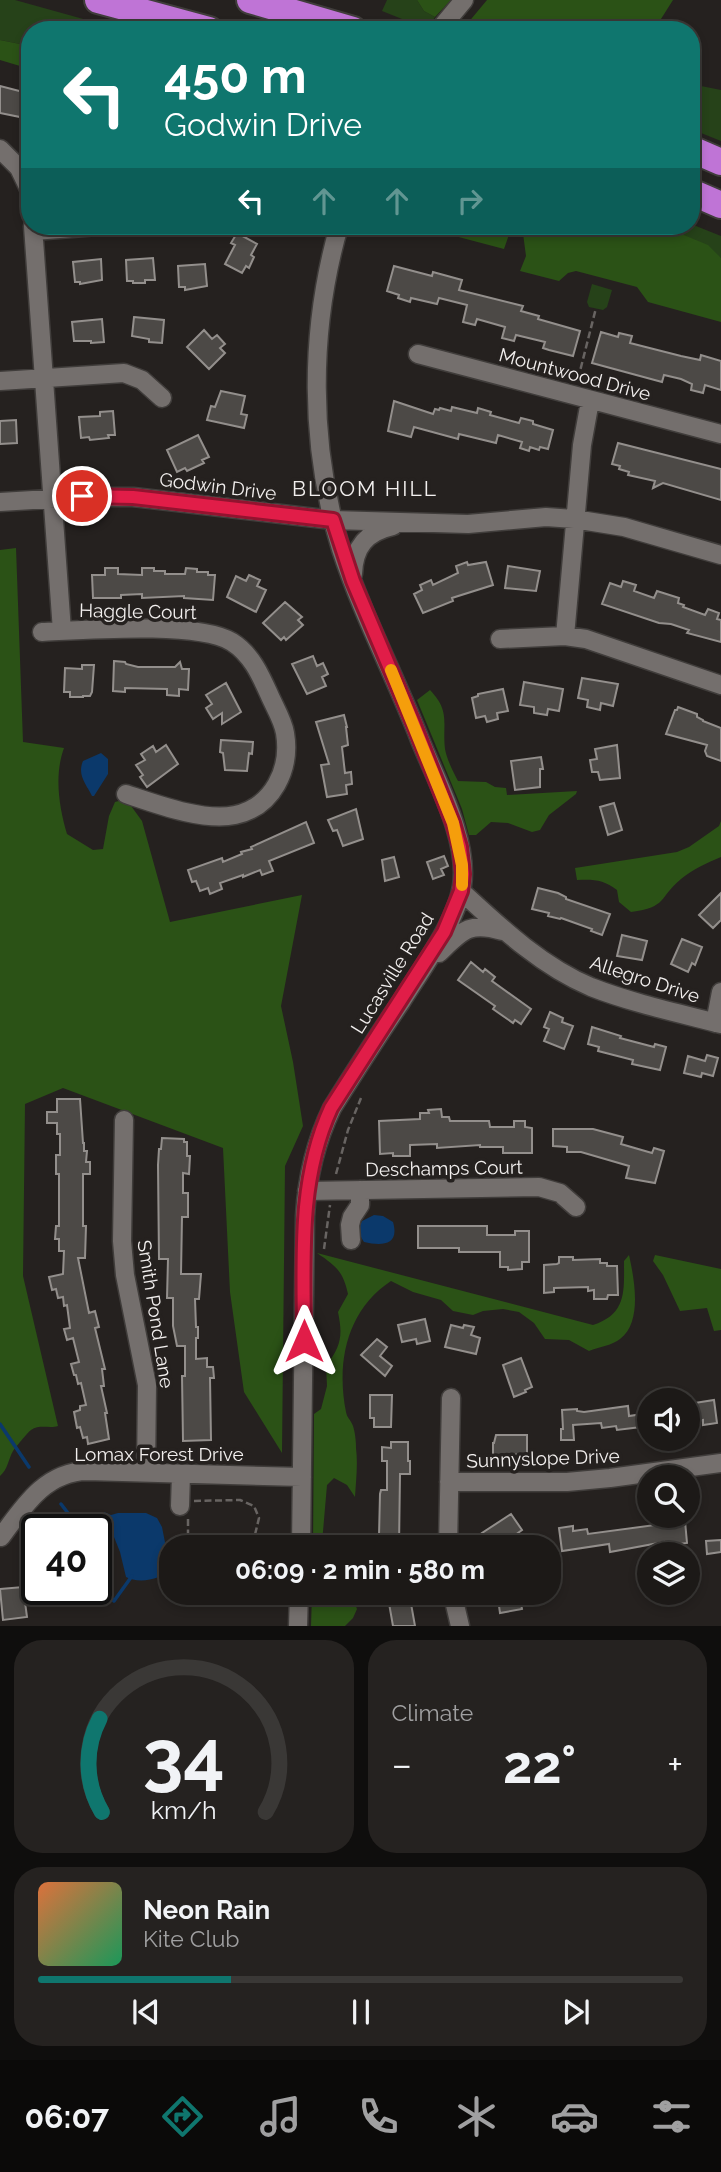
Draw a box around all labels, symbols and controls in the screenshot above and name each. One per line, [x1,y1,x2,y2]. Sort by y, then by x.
text: 450 m [164,47,307,104]
icon: left [49,49,140,140]
text: Godwin Drive [164,106,362,143]
icon: left [232,182,270,220]
icon: ahead [305,182,343,220]
icon: ahead [378,182,416,220]
icon: right [451,182,489,220]
street label: Mountwood Drive [497,343,653,405]
pin [52,466,112,526]
street label: Godwin Drive [158,468,278,504]
district label: BLOOM HILL [292,476,438,501]
icon: arrive [63,477,101,515]
street label: Haggle Court [79,599,198,623]
street label: Lucasville Road [346,909,438,1037]
street label: Allegro Drive [587,951,703,1007]
street label: Deschamps Court [365,1156,524,1180]
street label: Smith Pond Lane [133,1238,179,1390]
position arrow [267,1304,341,1378]
map controls [637,1388,700,1605]
button: sound [637,1388,700,1451]
street label: Lomax Forest Drive [74,1443,244,1465]
street label: Sunnyslope Drive [466,1444,620,1472]
button: search [637,1465,700,1528]
speed limit sign: 40 [21,1514,112,1605]
button: layers [637,1542,700,1605]
text: 06:09 · 2 min · 580 m [235,1555,485,1585]
text: Climate [392,1699,473,1726]
text: 34 [143,1715,225,1800]
text: 22° [503,1734,576,1795]
text: − [392,1742,412,1787]
text: + [667,1742,683,1787]
text: km/h [151,1795,217,1825]
text: Neon Rain [143,1895,270,1925]
text: Kite Club [143,1925,240,1952]
icon: previous [127,1993,165,2031]
icon: pause [342,1993,380,2031]
icon: next [557,1993,595,2031]
icon: directions [158,2092,207,2141]
icon: music [256,2092,305,2141]
icon: phone [354,2092,403,2141]
icon: climate [452,2092,501,2141]
icon: car [550,2092,599,2141]
icon: filters [647,2092,696,2141]
text: 06:07 [24,2098,109,2135]

